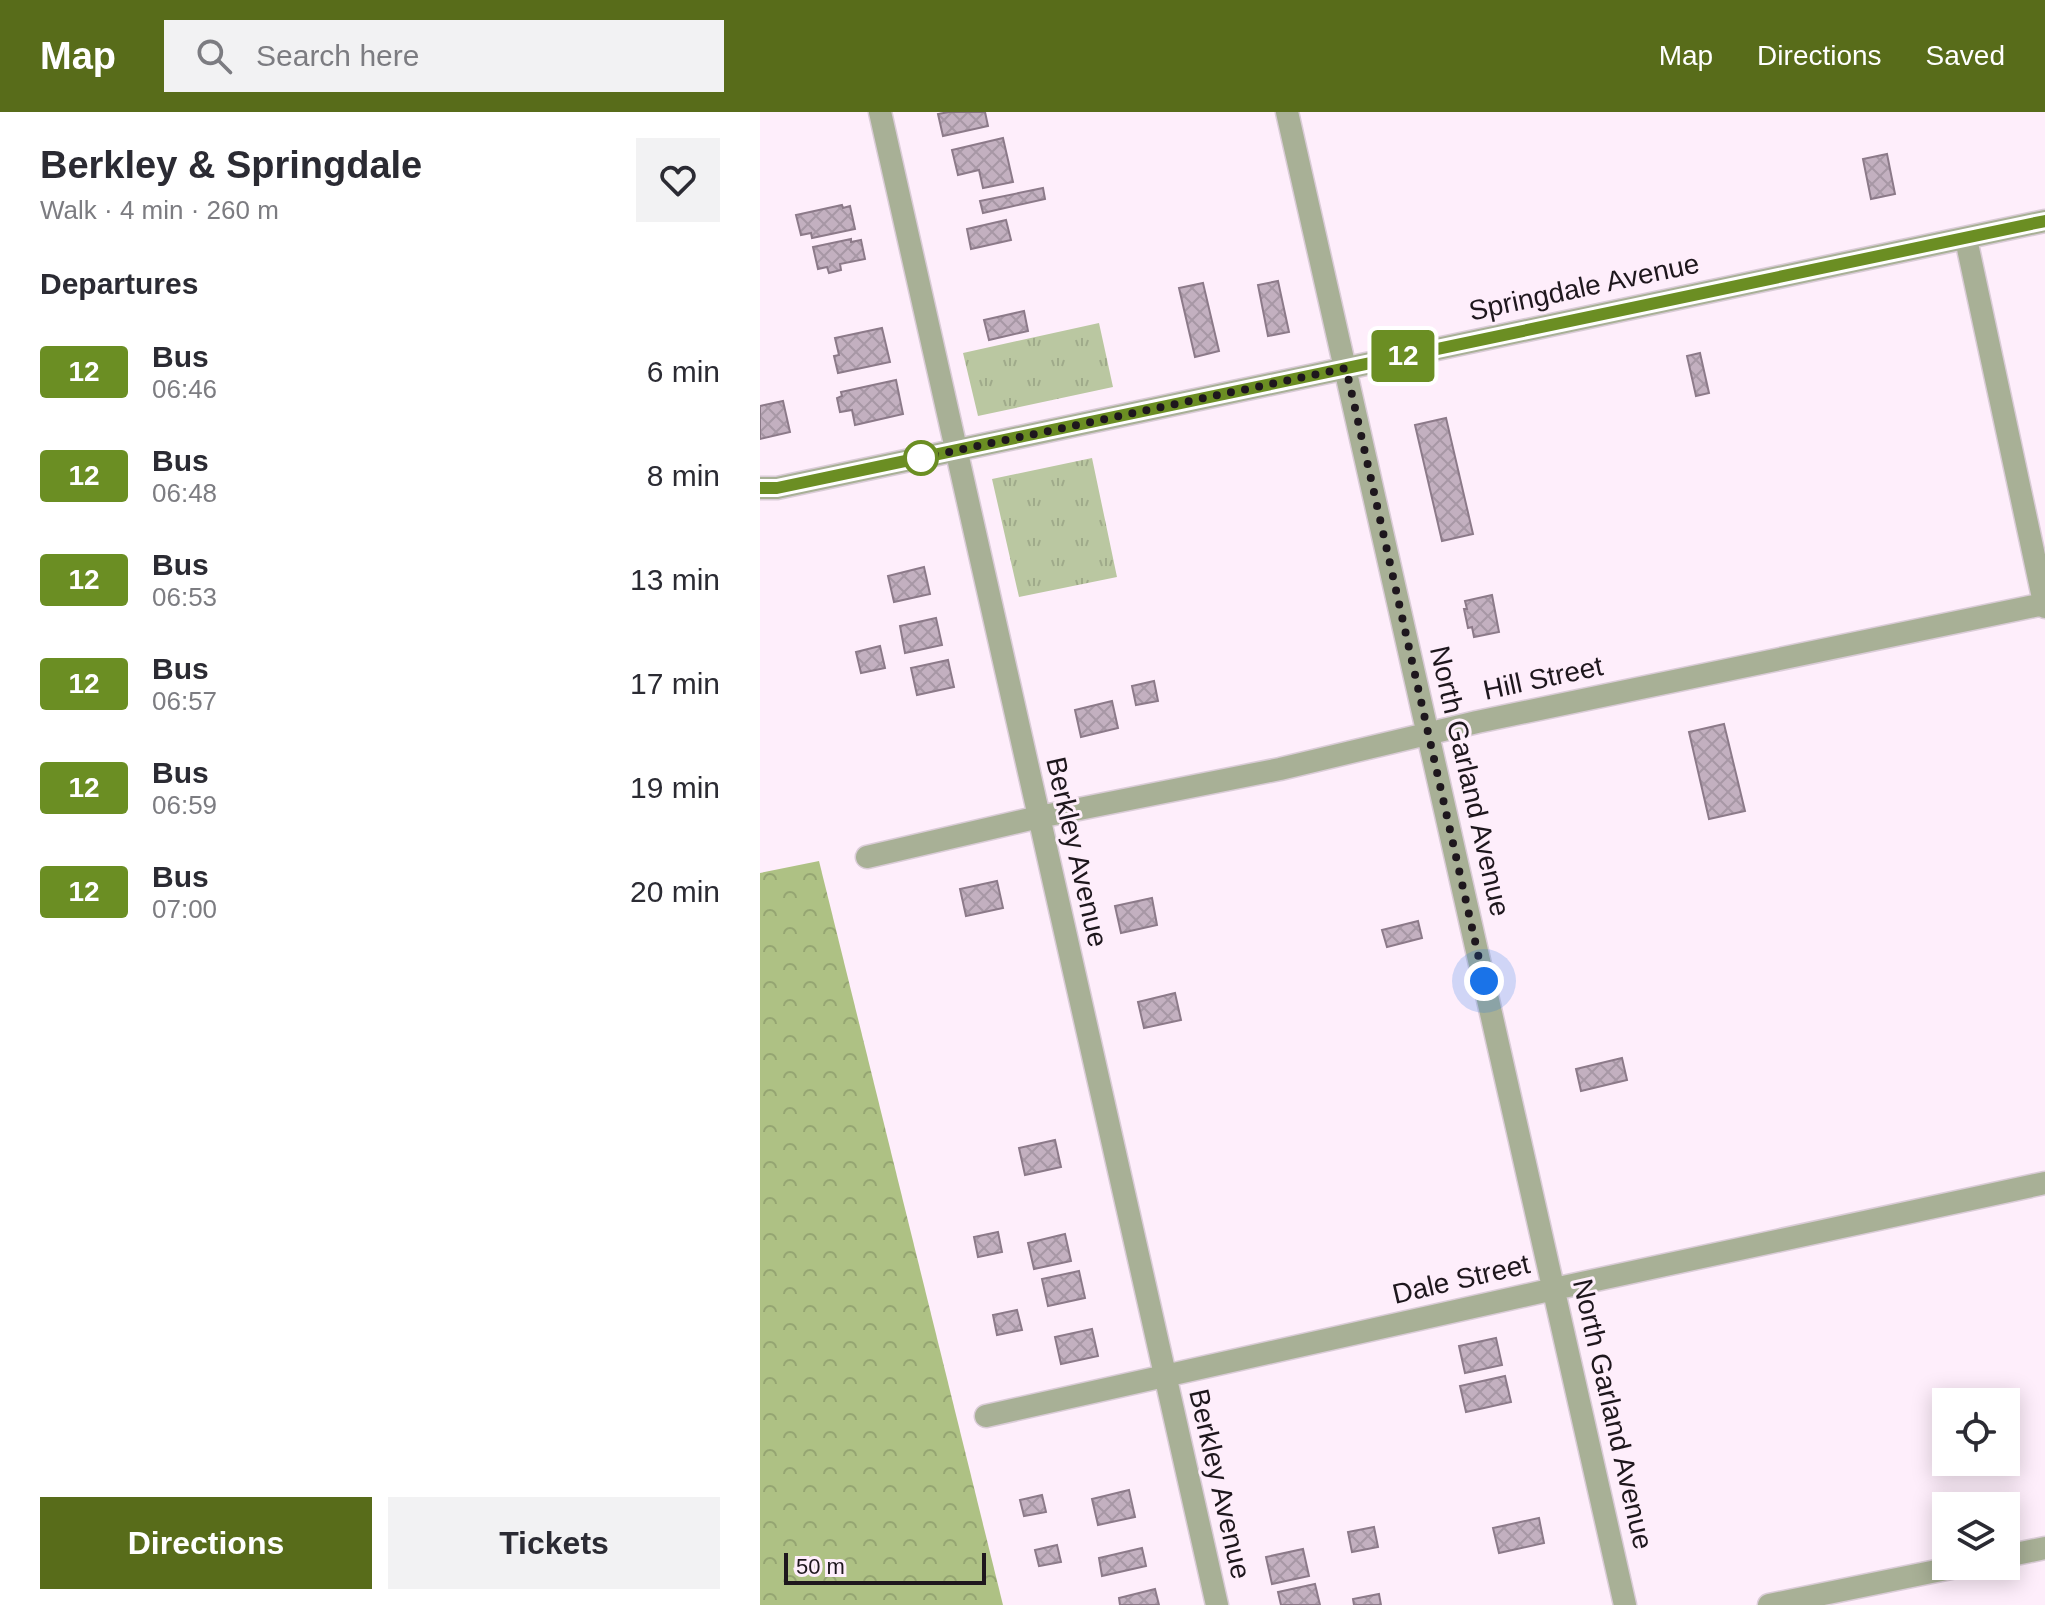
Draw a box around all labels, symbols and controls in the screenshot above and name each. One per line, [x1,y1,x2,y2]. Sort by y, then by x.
search box [164,20,724,92]
icon: search [192,34,236,78]
text: Map [40,35,116,77]
text: Search here [256,39,419,72]
text: Map [1659,40,1713,71]
text: Directions [1757,40,1882,71]
text: Saved [1926,40,2005,71]
button: heart [636,138,720,222]
text: Berkley & Springdale [40,144,422,186]
text: Walk · 4 min · 260 m [40,195,279,225]
street label: Springdale Avenue [1466,247,1702,327]
text: Departures [40,267,198,300]
line badge: 12 [1367,330,1439,382]
text: Bus [152,340,209,373]
text: 12 [1387,340,1419,371]
text: 6 min [647,355,720,388]
text: 12 [68,356,100,387]
text: 06:46 [152,374,217,404]
unlabelled marker [904,441,938,475]
text: Bus [152,444,209,477]
text: 8 min [647,459,720,492]
text: 12 [68,460,100,491]
text: 06:48 [152,478,217,508]
text: Bus [152,548,209,581]
text: 13 min [630,563,720,596]
text: 12 [68,564,100,595]
text: 06:53 [152,582,217,612]
street label: North Garland Avenue [1424,643,1516,919]
street label: Hill Street [1480,650,1606,706]
text: Bus [152,652,209,685]
text: 17 min [630,667,720,700]
text: 12 [68,668,100,699]
text: 06:57 [152,686,217,716]
street label: Berkley Avenue [1040,754,1114,950]
text: Bus [152,756,209,789]
text: 19 min [630,771,720,804]
text: 12 [68,772,100,803]
text: 06:59 [152,790,217,820]
text: Bus [152,860,209,893]
text: 20 min [630,875,720,908]
text: 12 [68,876,100,907]
text: 07:00 [152,894,217,924]
your location [1464,961,1504,1001]
street label: Dale Street [1389,1248,1533,1310]
street label: North Garland Avenue [1567,1276,1659,1552]
street label: Berkley Avenue [1183,1386,1257,1582]
map controls [1932,1388,2020,1580]
button: locate [1932,1388,2020,1476]
button: layers [1932,1492,2020,1580]
button: Directions [40,1497,372,1589]
button: Tickets [388,1497,720,1589]
scale bar [784,1549,986,1585]
text: 50 m [796,1554,845,1579]

